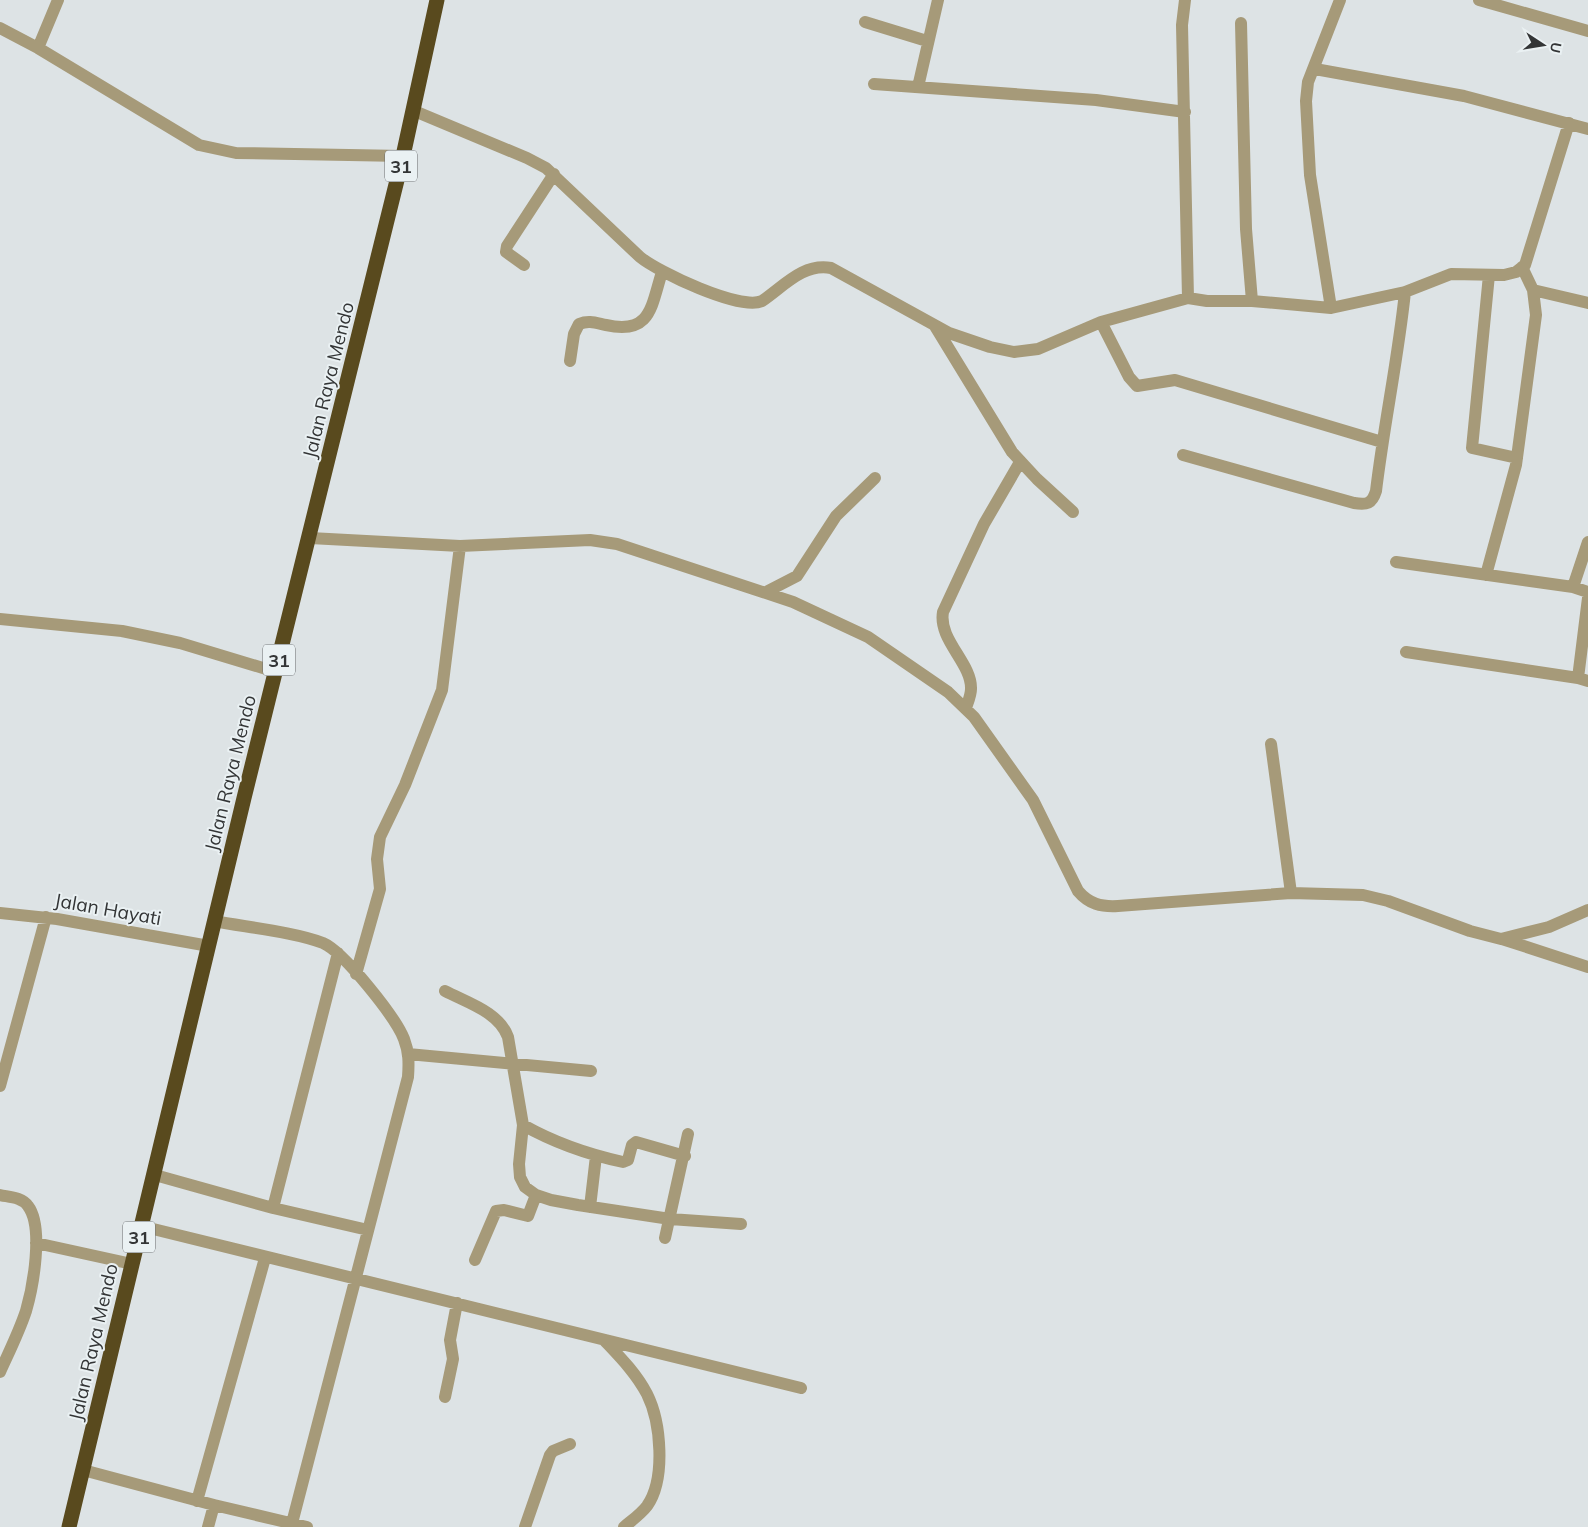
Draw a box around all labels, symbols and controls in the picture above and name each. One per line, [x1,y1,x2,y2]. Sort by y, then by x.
north arrow [1518,20,1568,70]
text: U [1546,41,1566,55]
road number: 31 [385,150,417,182]
street label: Jalan Raya Mendo [297,299,359,461]
road number: 31 [263,644,295,676]
street label: Jalan Raya Mendo [199,692,261,854]
street label: Jalan Hayati [53,888,163,930]
road number: 31 [123,1222,155,1252]
street label: Jalan Raya Mendo [63,1261,123,1423]

